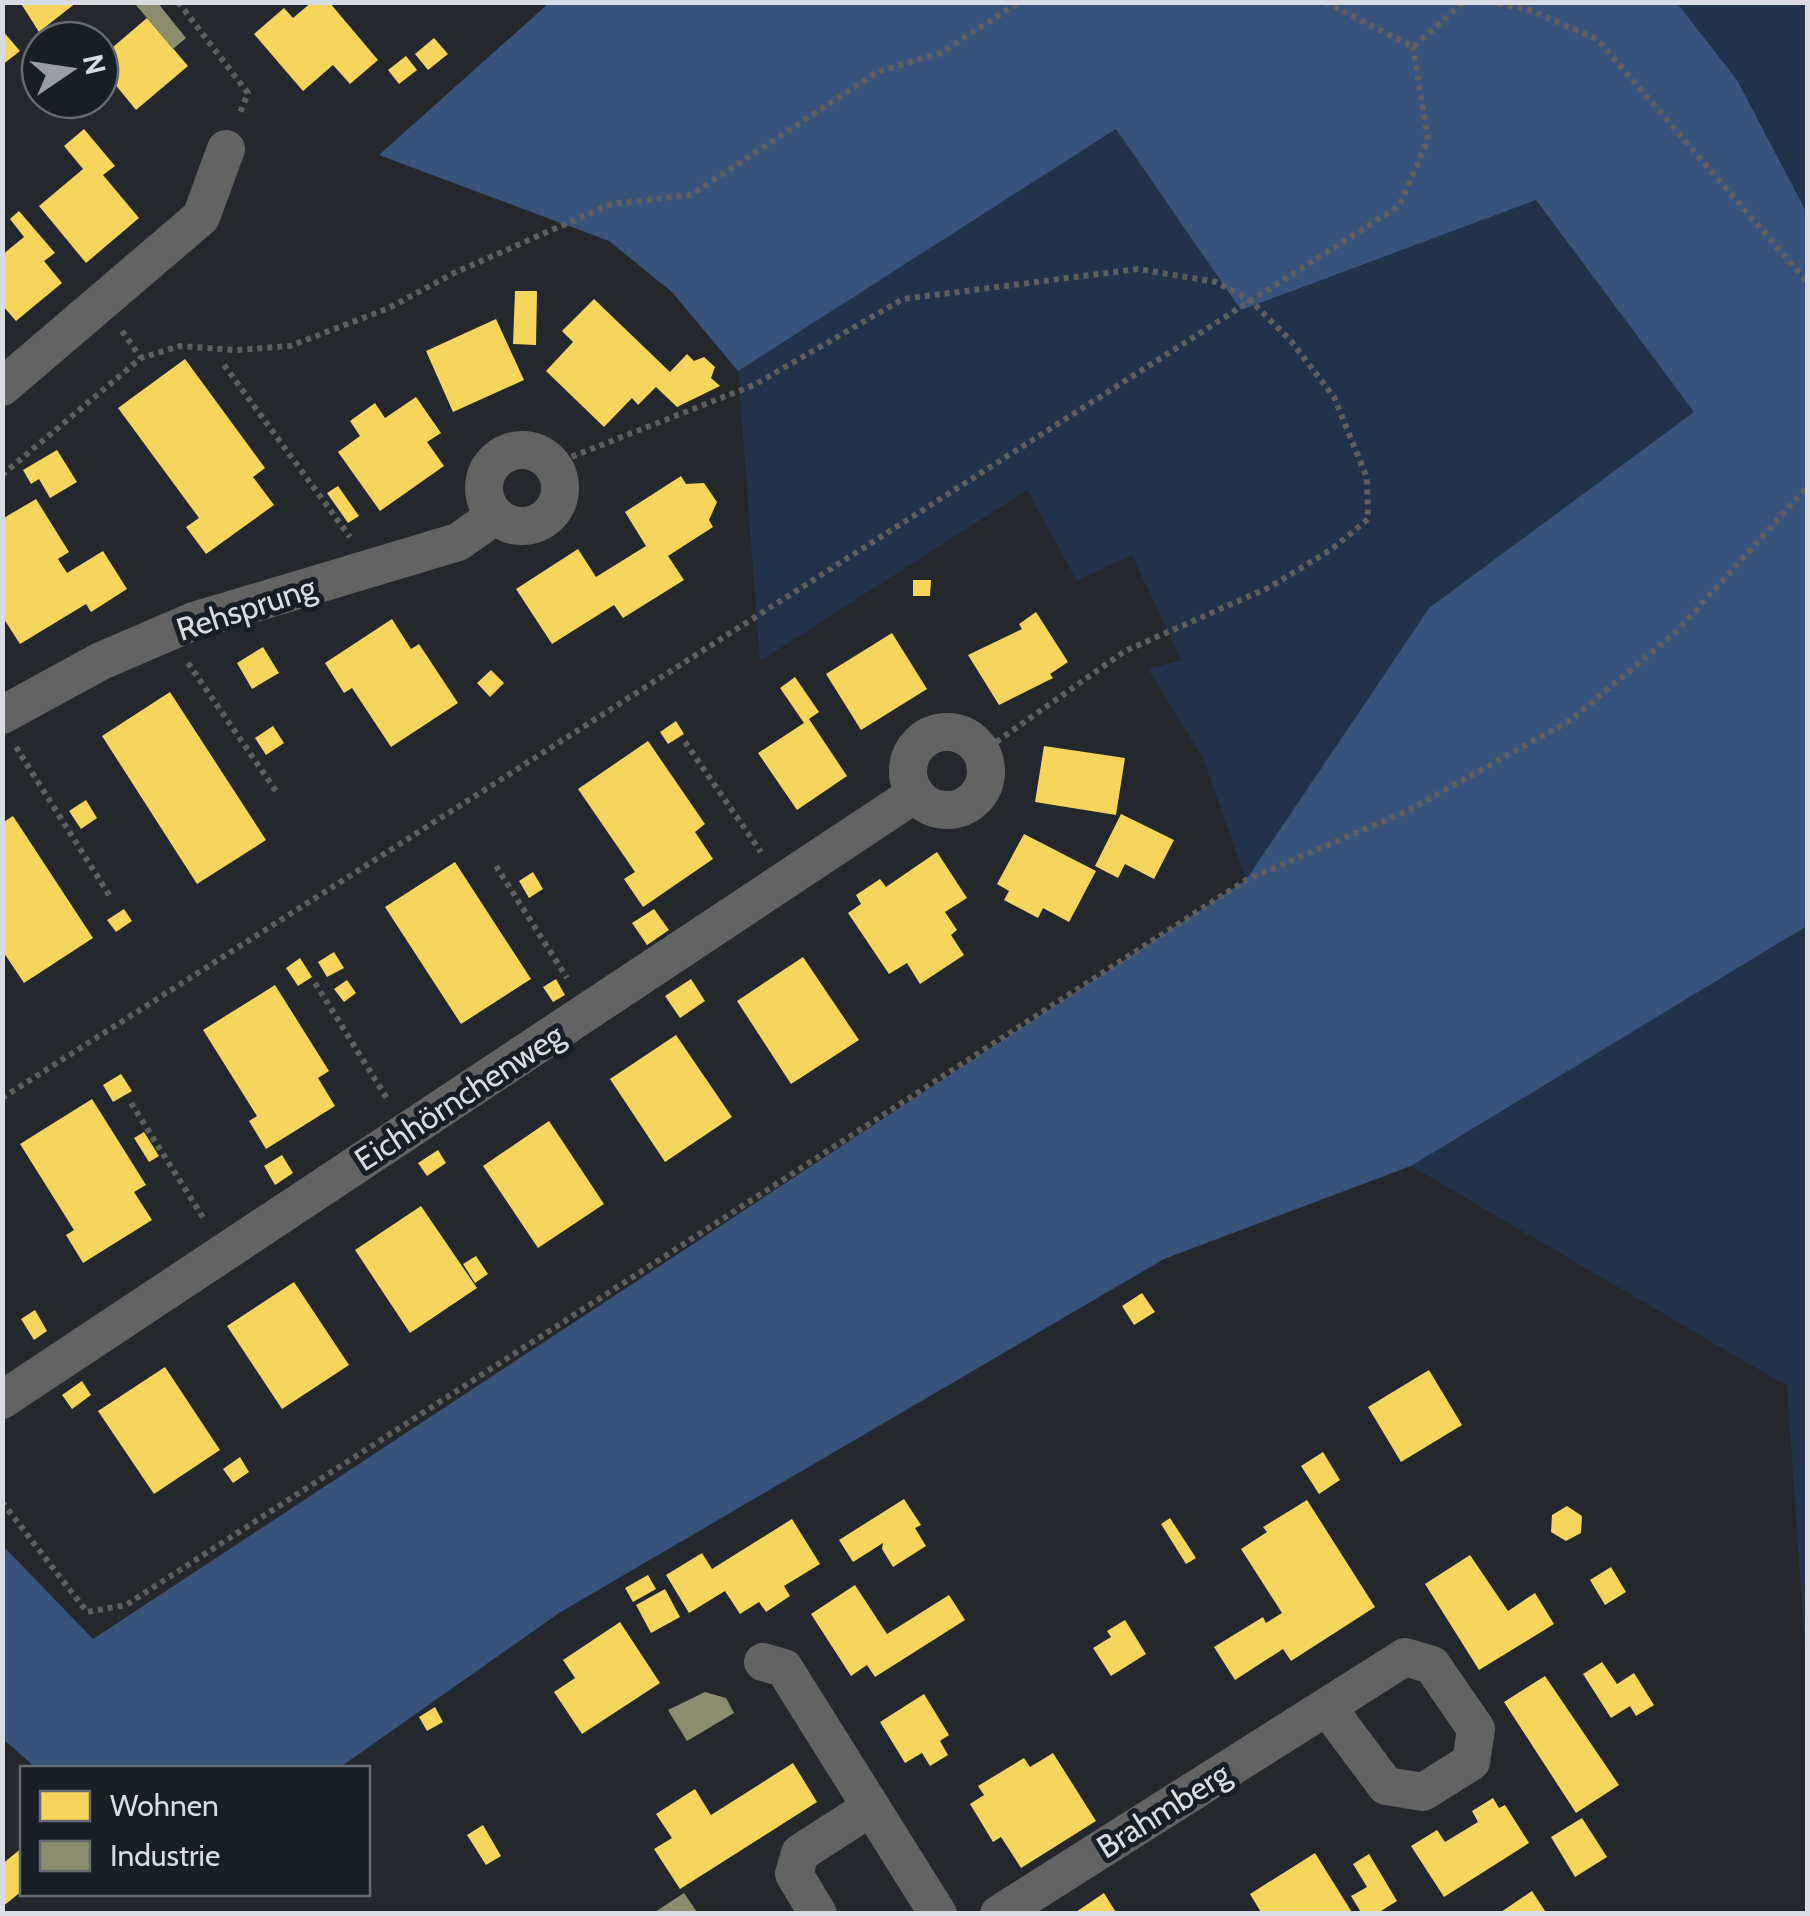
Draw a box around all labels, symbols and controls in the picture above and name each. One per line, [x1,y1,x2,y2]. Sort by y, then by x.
north arrow [20,20,120,120]
text: N [76,51,113,78]
street label: Rehsprung [171,567,322,649]
street label: Eichhörnchenweg [347,1014,572,1179]
street label: Brahmberg [1089,1753,1238,1866]
legend [20,1766,370,1896]
text: Wohnen [110,1787,219,1824]
text: Industrie [110,1837,220,1874]

